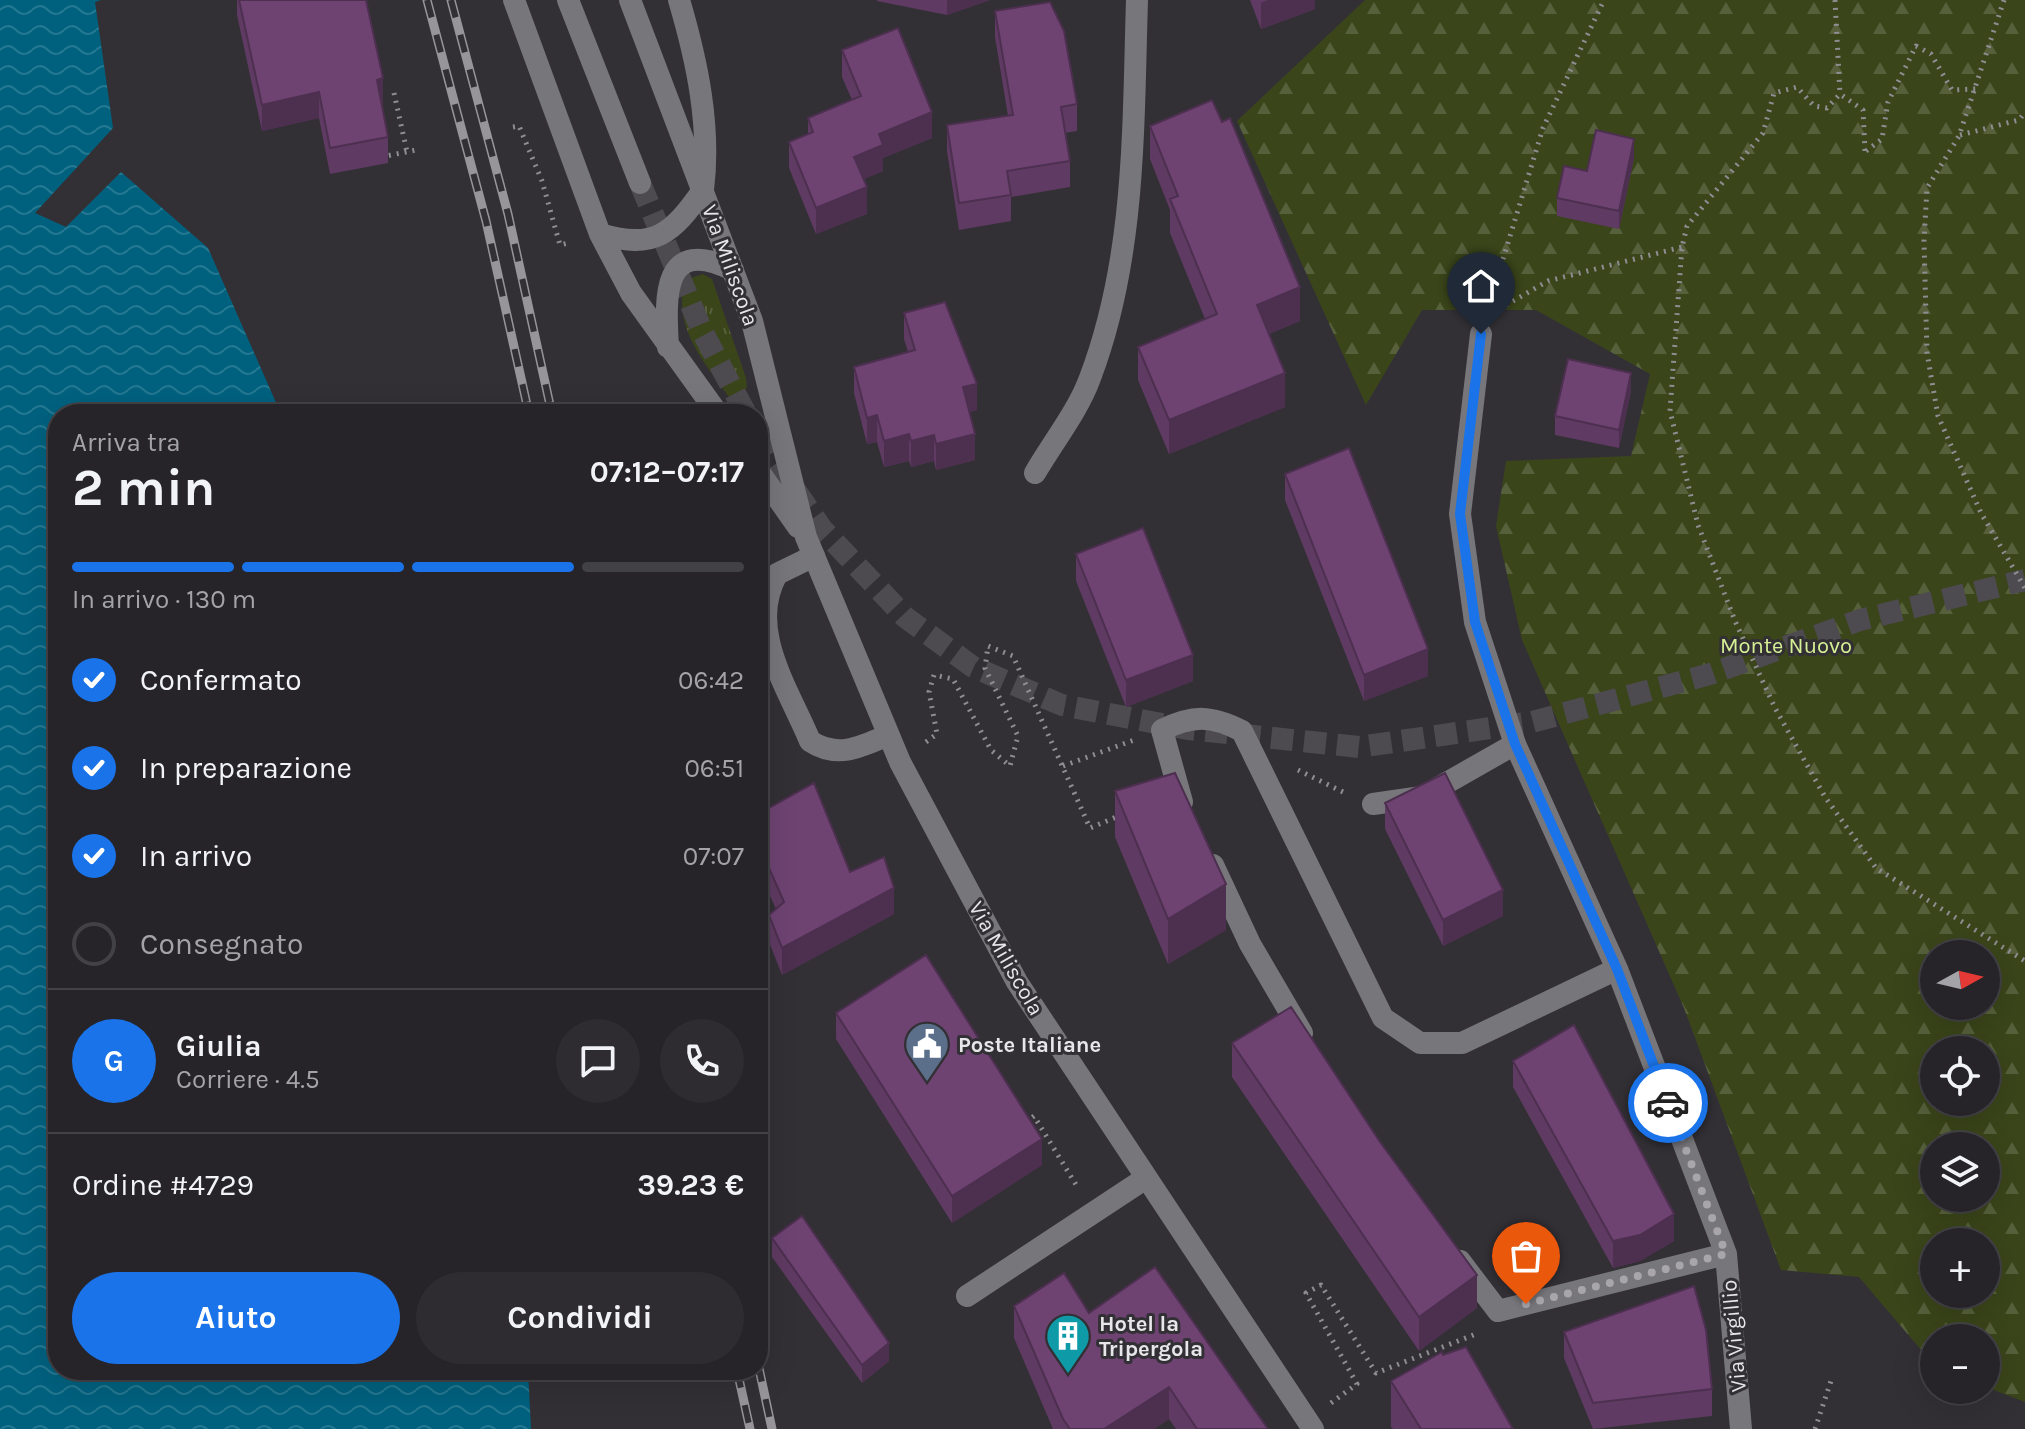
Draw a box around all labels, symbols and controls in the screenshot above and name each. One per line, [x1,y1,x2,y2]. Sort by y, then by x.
street label: Via Miliscola [696,201,764,330]
pin [1447,252,1515,334]
icon: home [1459,264,1503,308]
text: Arriva tra [72,427,181,458]
text: 07:12–07:17 [590,454,744,490]
text: 2 min [72,457,215,518]
text: In arrivo · 130 m [72,584,256,615]
park label: Monte Nuovo [1720,633,1852,659]
icon: check [72,658,116,702]
text: Confermato [140,662,302,698]
text: 06:42 [678,665,744,696]
icon: check [72,746,116,790]
text: In preparazione [140,750,352,786]
text: 06:51 [684,753,744,784]
icon: check [72,834,116,878]
text: In arrivo [140,838,252,874]
text: 07:07 [683,841,744,872]
street label: Via Miliscola [963,897,1049,1020]
text: Consegnato [140,926,303,962]
north arrow [1920,940,2000,1020]
map controls [1920,940,2000,1404]
button: chat [556,1019,640,1103]
button: phone [660,1019,744,1103]
public building icon: Poste Italiane [903,1020,951,1083]
text: Giulia [176,1028,262,1064]
place label: Poste Italiane [958,1032,1101,1058]
button: locate [1920,1036,2000,1116]
text: G [104,1043,124,1079]
courier [1628,1063,1708,1143]
text: Corriere · 4.5 [176,1064,320,1095]
icon: car [1646,1081,1690,1125]
button: layers [1920,1132,2000,1212]
text: Ordine #4729 [72,1167,254,1203]
text: 39.23 € [637,1167,744,1203]
pin [1492,1222,1560,1304]
button: + [1920,1228,2000,1308]
icon: bag [1504,1234,1548,1278]
button: Aiuto [72,1272,400,1364]
button: Condividi [416,1272,744,1364]
street label: Via Virgillio [1716,1279,1752,1393]
place label: Hotel la Tripergola [1099,1311,1203,1362]
building icon: Hotel la Tripergola [1044,1312,1092,1375]
button: − [1920,1324,2000,1404]

